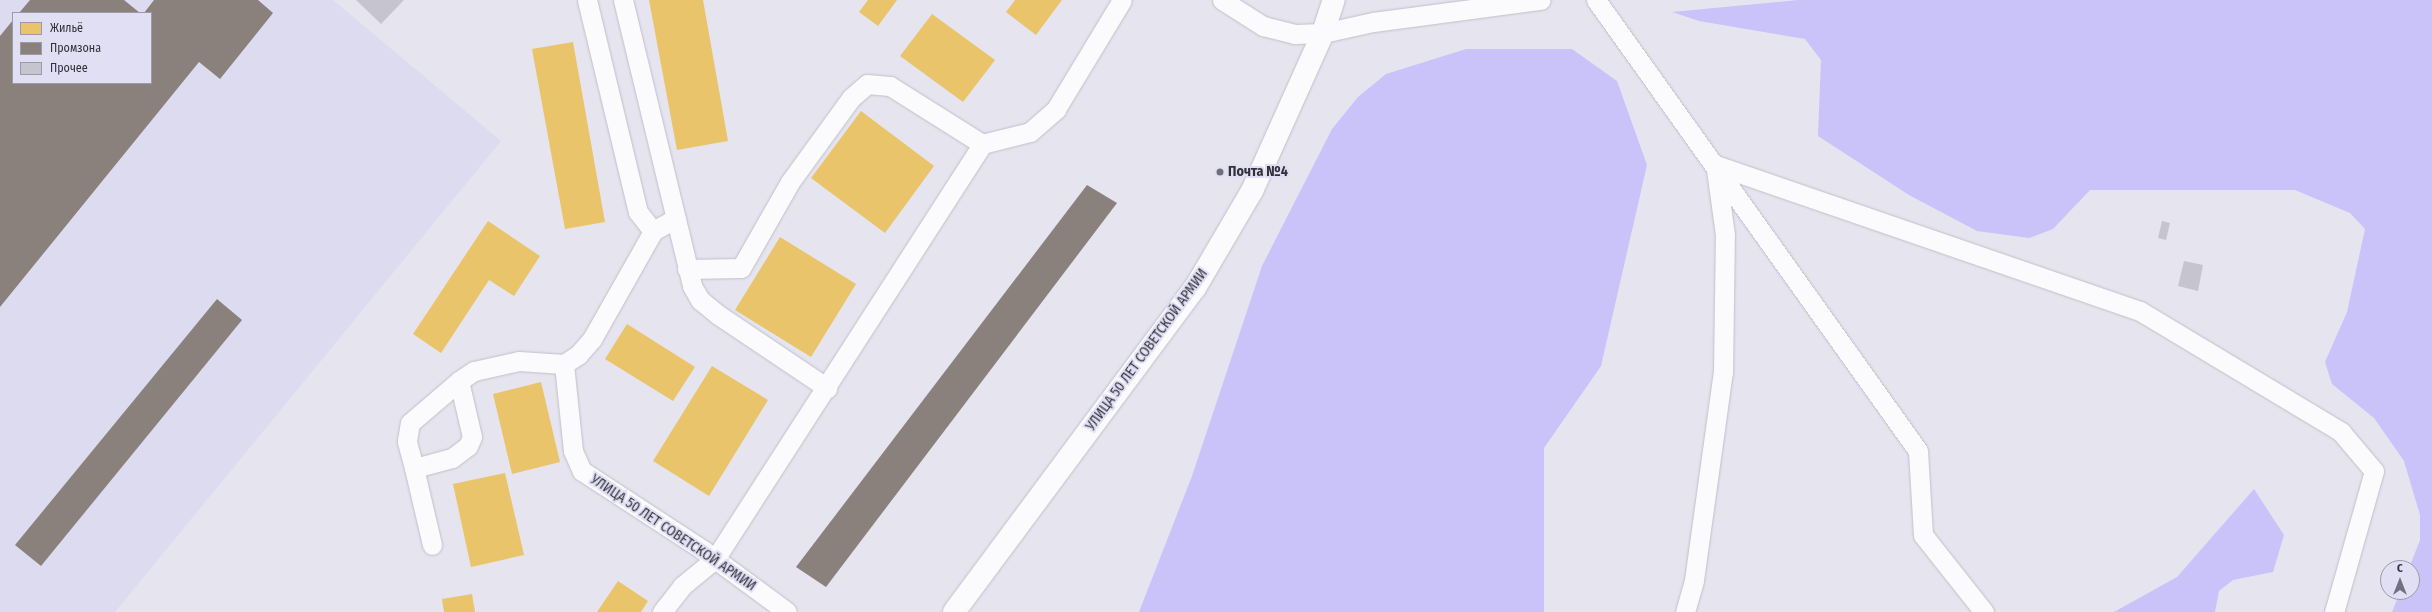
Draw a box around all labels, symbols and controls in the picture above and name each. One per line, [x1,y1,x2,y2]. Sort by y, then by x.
legend [12,12,152,84]
text: Жильё [50,21,83,35]
text: Промзона [50,41,101,55]
text: Прочее [50,61,88,75]
place label: Почта №4 [1228,164,1288,180]
marker: Почта №4 [1215,167,1225,177]
street label: УЛИЦА 50 ЛЕТ СОВЕТСКОЙ АРМИИ [1083,266,1211,434]
street label: УЛИЦА 50 ЛЕТ СОВЕТСКОЙ АРМИИ [587,471,759,595]
north arrow [2380,560,2420,600]
text: С [2397,562,2403,575]

